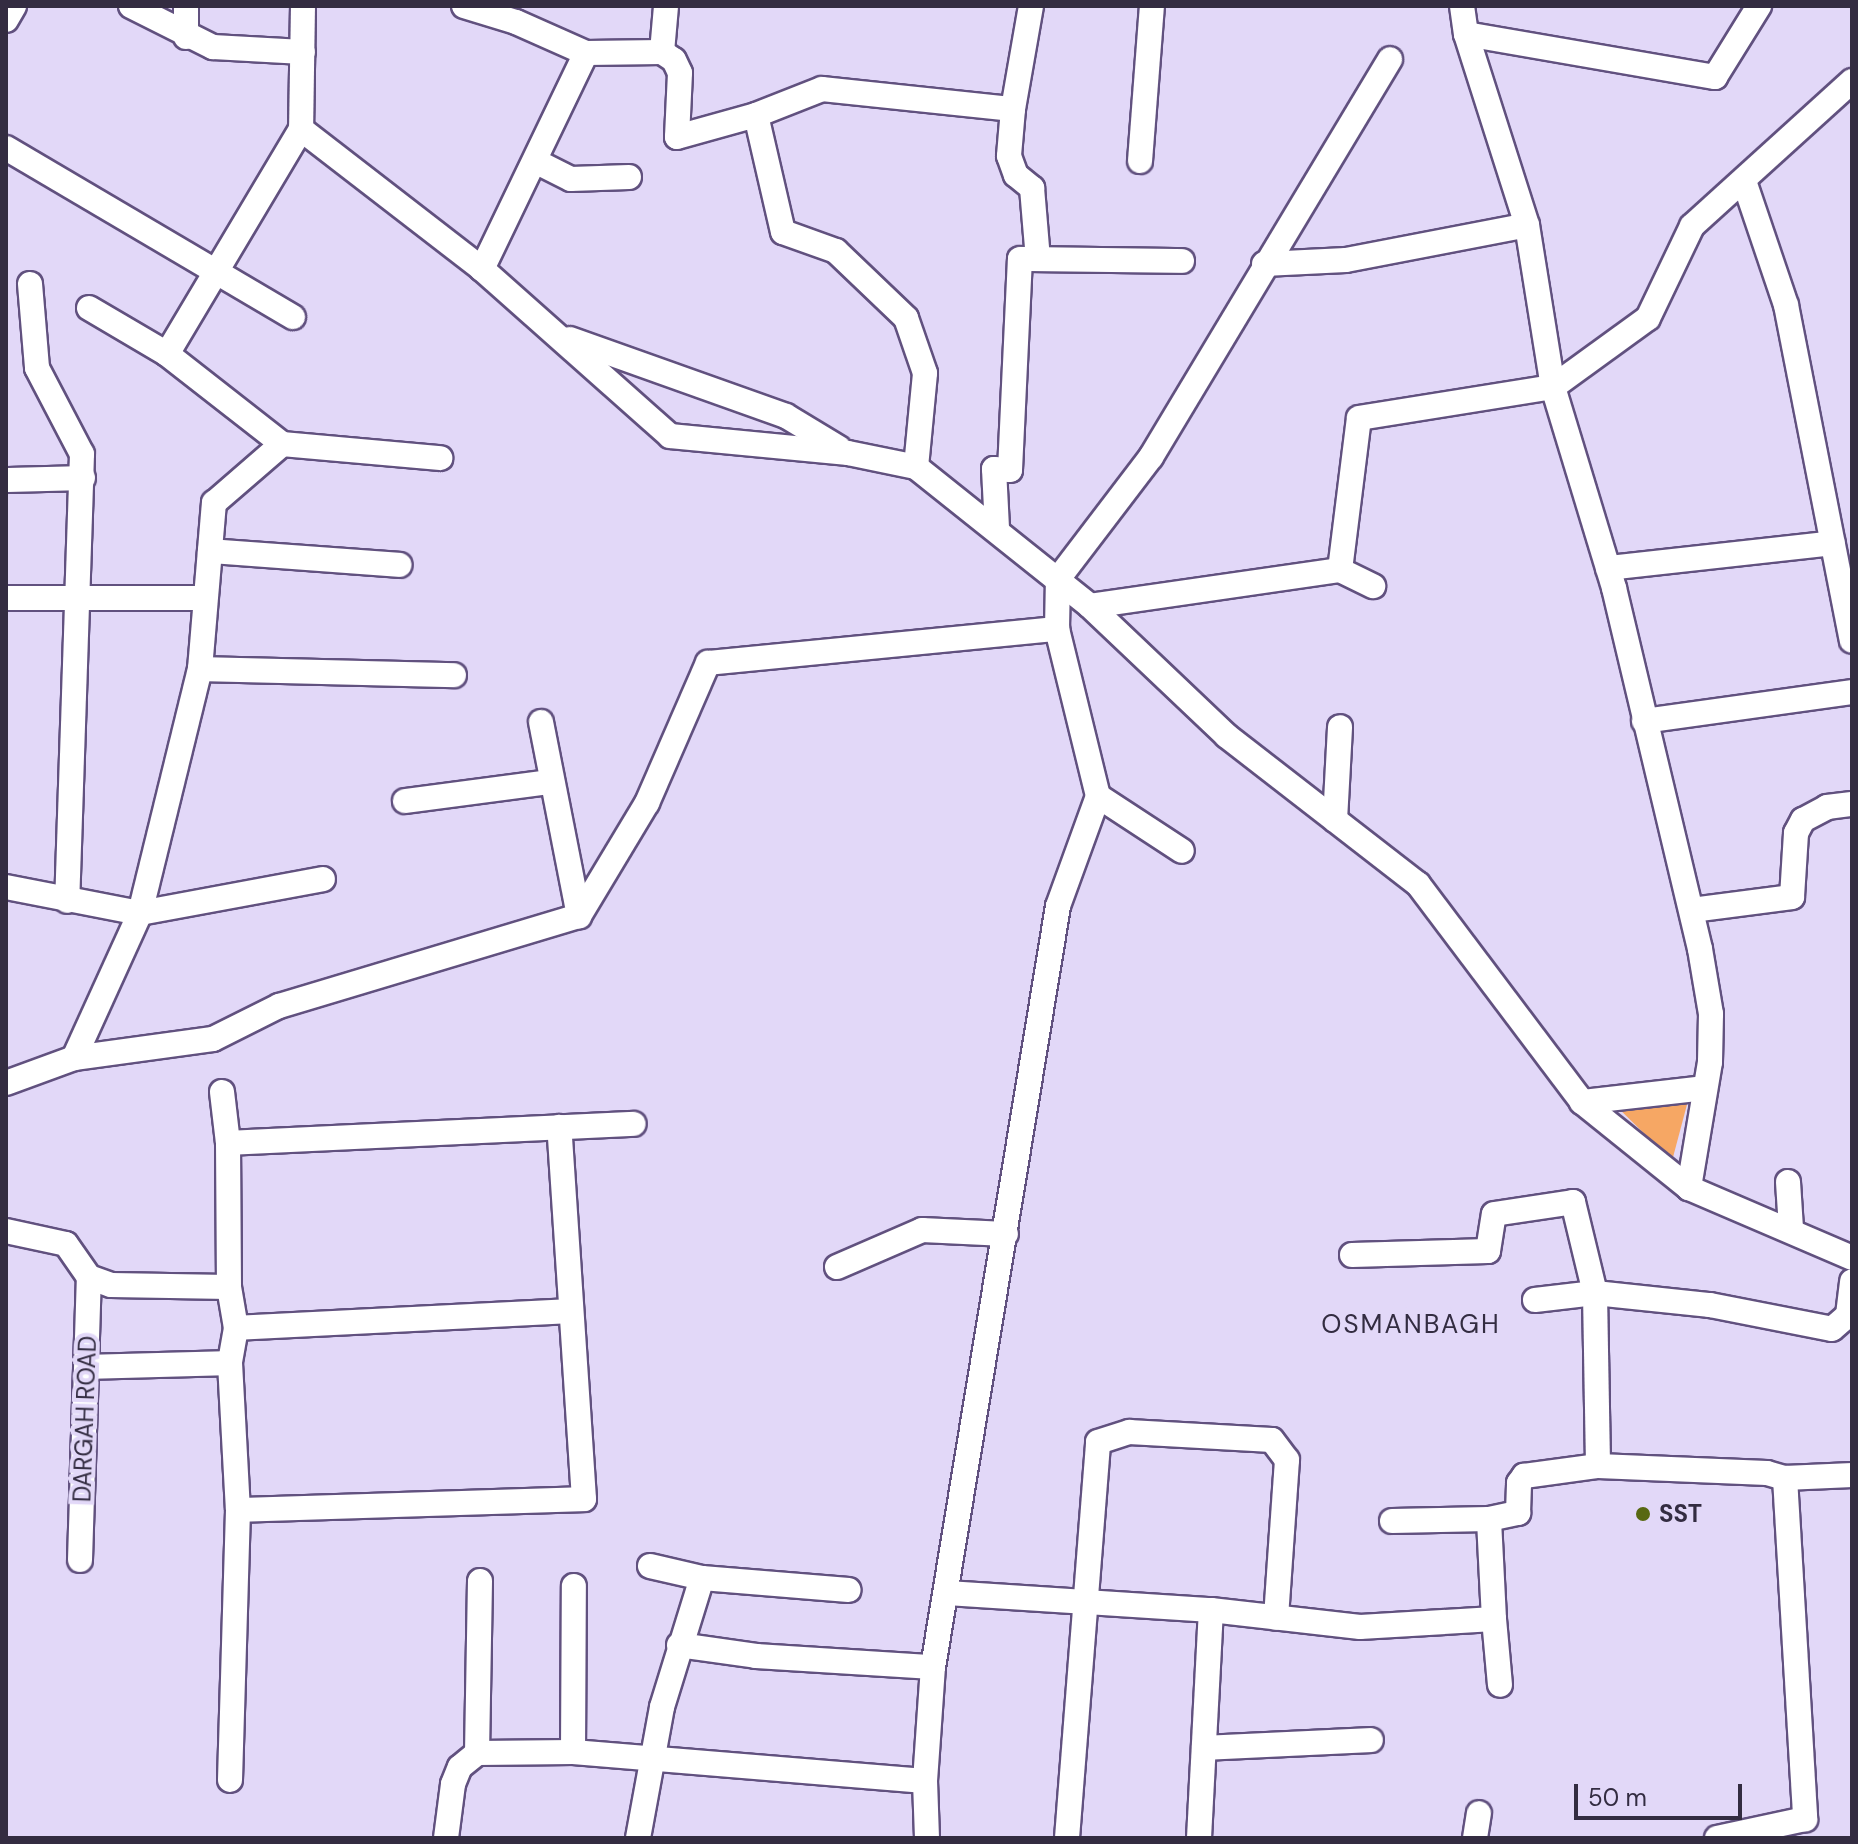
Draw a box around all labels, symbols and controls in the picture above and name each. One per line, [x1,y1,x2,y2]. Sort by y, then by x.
district label: OSMANBAGH [1321,1309,1501,1341]
street label: DARGAH ROAD [68,1335,102,1503]
place label: SST [1659,1500,1702,1528]
marker: SST [1634,1505,1652,1523]
scale bar [1578,1768,1746,1818]
text: 50 m [1588,1782,1647,1813]

